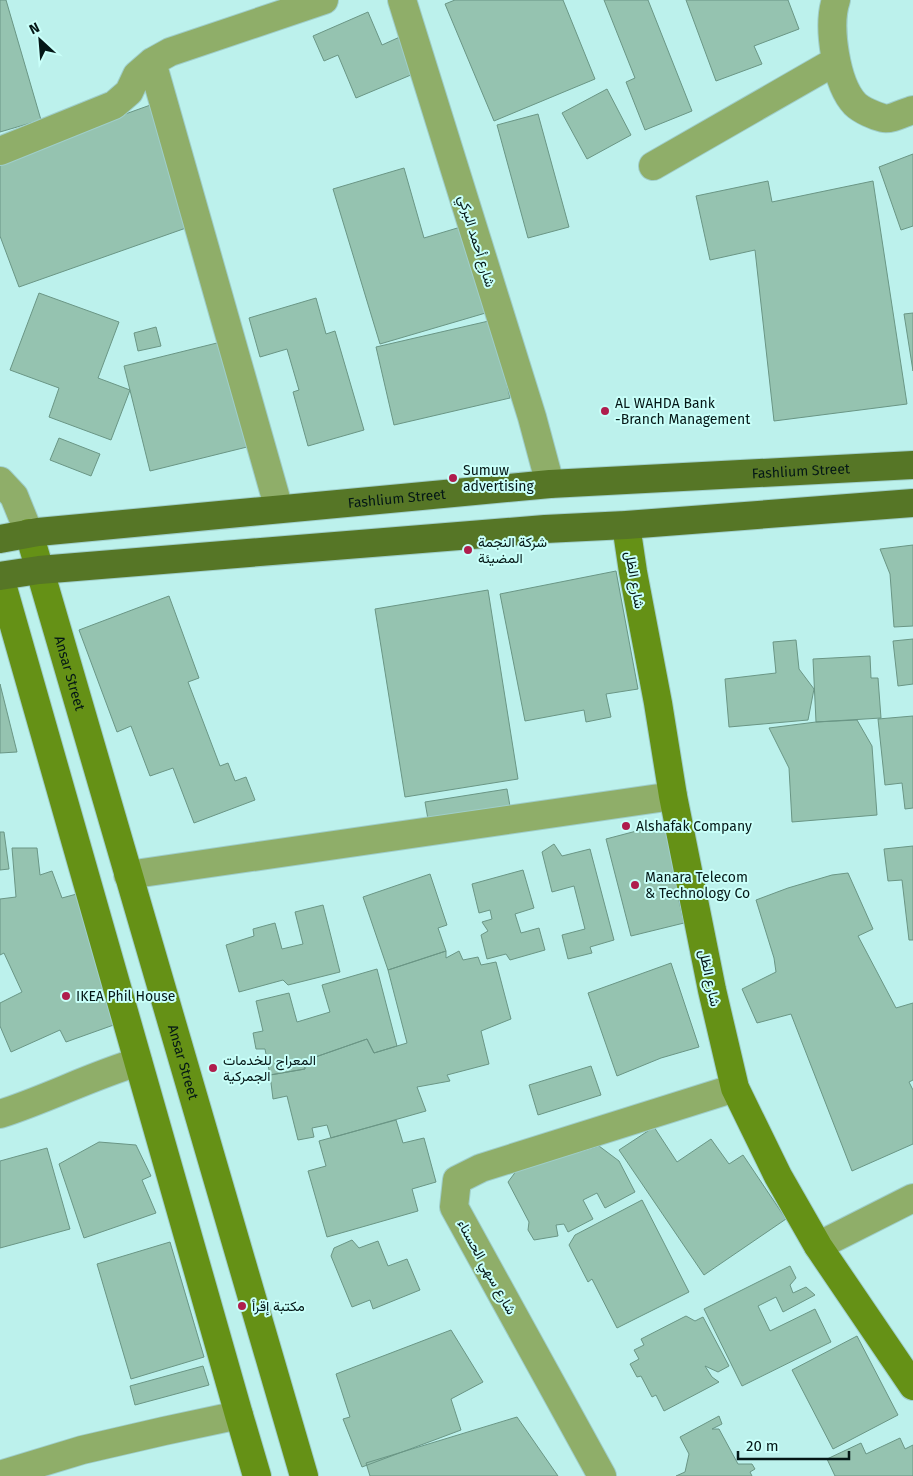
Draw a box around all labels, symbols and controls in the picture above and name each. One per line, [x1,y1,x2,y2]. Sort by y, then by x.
north arrow [15,15,65,65]
text: N [27,19,42,38]
street label: شارع أحمد البركي [452,193,499,290]
place label: AL WAHDA Bank -Branch Management [615,395,751,428]
marker: AL WAHDA Bank -Branch Management [599,405,611,417]
street label: Fashlium Street [751,460,851,482]
place label: Sumuw advertising [463,462,535,495]
marker: Sumuw advertising [447,472,459,484]
street label: Fashlium Street [347,486,447,512]
place label: شركة النجمة المضيئة [478,534,547,567]
marker: شركة النجمة المضيئة [462,544,474,556]
street label: شارع الظل [619,550,648,610]
street label: Ansar Street [50,634,89,714]
place label: Alshafak Company [636,818,752,835]
marker: Alshafak Company [620,820,632,832]
place label: Manara Telecom & Technology Co [645,869,750,902]
marker: Manara Telecom & Technology Co [629,879,641,891]
street label: شارع الظل [693,948,724,1009]
place label: IKEA Phil House [76,988,175,1005]
marker: IKEA Phil House [60,990,72,1002]
street label: Ansar Street [164,1023,202,1103]
place label: المعراج للخدمات الجمركية [223,1052,316,1085]
marker: المعراج للخدمات الجمركية [207,1062,219,1074]
street label: شارع سهي الحسناء [451,1217,520,1319]
place label: مكتبة إقرأ [252,1298,305,1316]
marker: مكتبة إقرأ [236,1300,248,1312]
scale bar [738,1428,849,1460]
text: 20 m [746,1437,779,1455]

